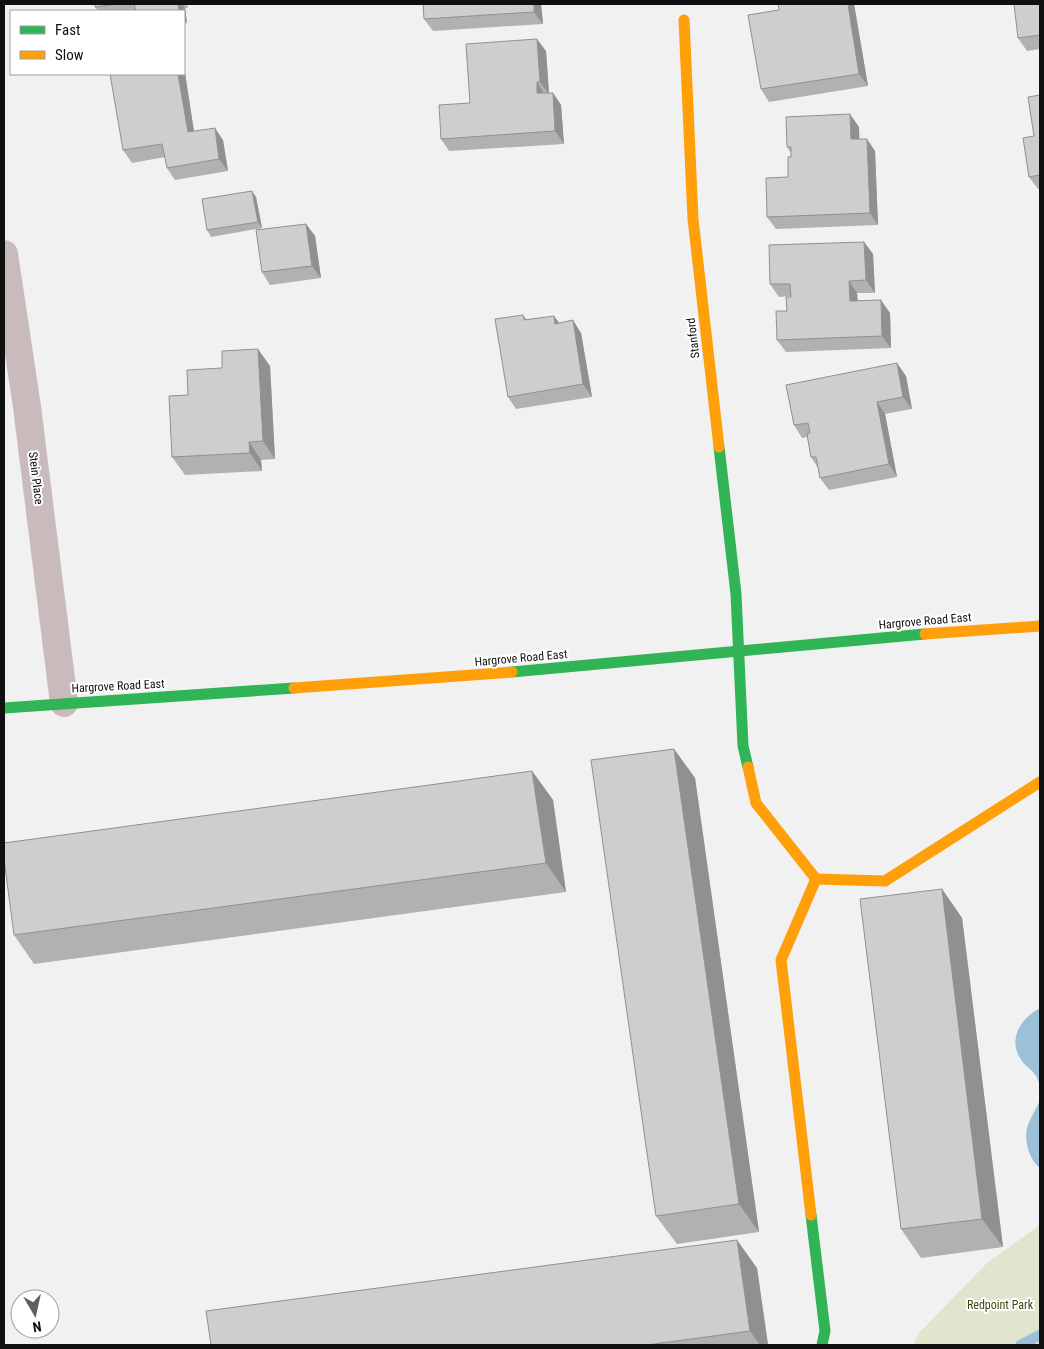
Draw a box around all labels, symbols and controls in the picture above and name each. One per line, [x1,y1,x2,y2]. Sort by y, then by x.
legend [10,10,185,75]
text: Fast [55,21,80,39]
text: Slow [55,46,84,64]
street label: Stanford [684,317,702,359]
street label: Stein Place [26,451,46,506]
street label: Hargrove Road East [878,610,972,632]
street label: Hargrove Road East [474,647,568,669]
street label: Hargrove Road East [71,677,165,695]
north arrow [10,1289,60,1339]
park label: Redpoint Park [967,1298,1034,1312]
text: N [32,1318,43,1335]

